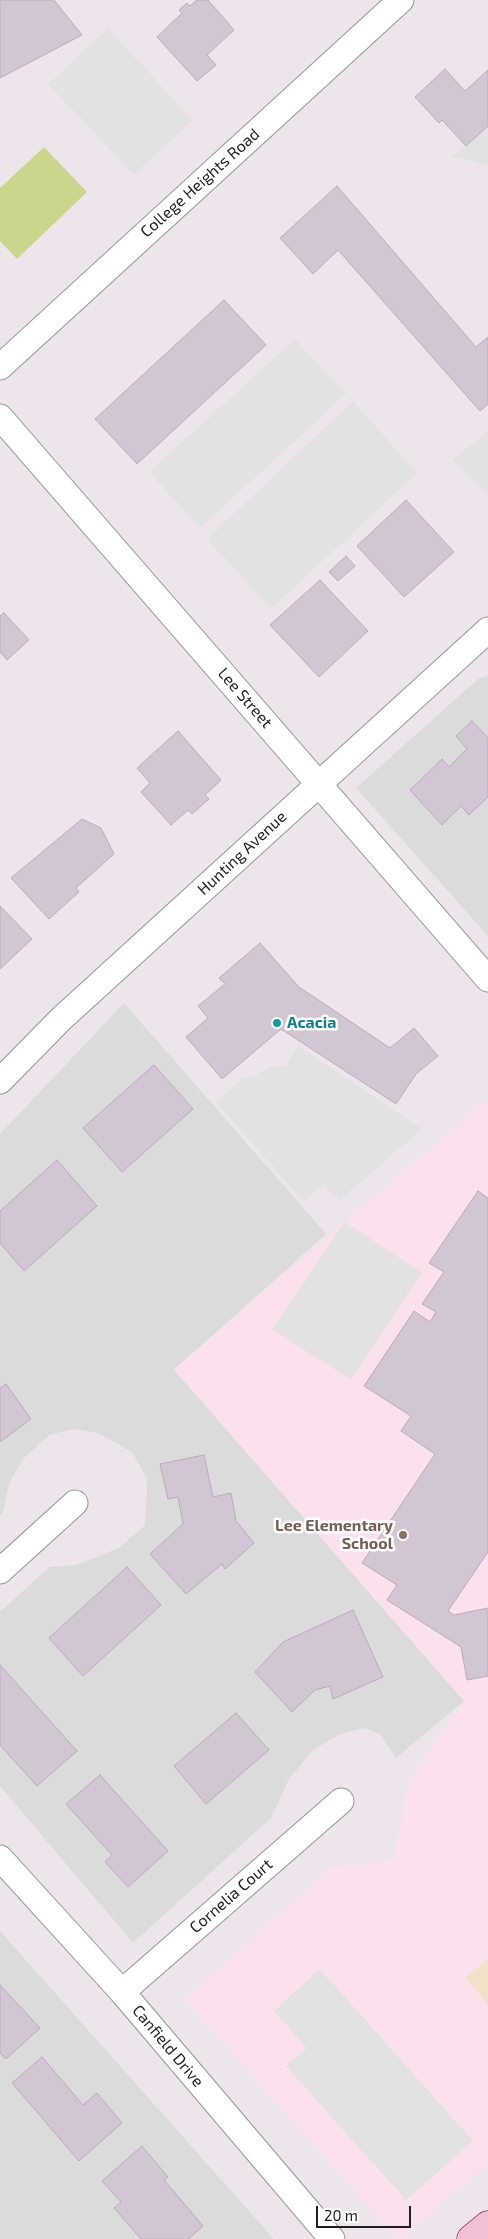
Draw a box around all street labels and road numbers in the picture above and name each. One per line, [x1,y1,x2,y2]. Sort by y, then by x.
street label: College Heights Road [137,125,263,241]
street label: Lee Street [214,664,276,732]
street label: Hunting Avenue [194,807,290,899]
street label: Cornelia Court [186,1855,276,1937]
street label: Canfield Drive [128,2001,208,2091]

